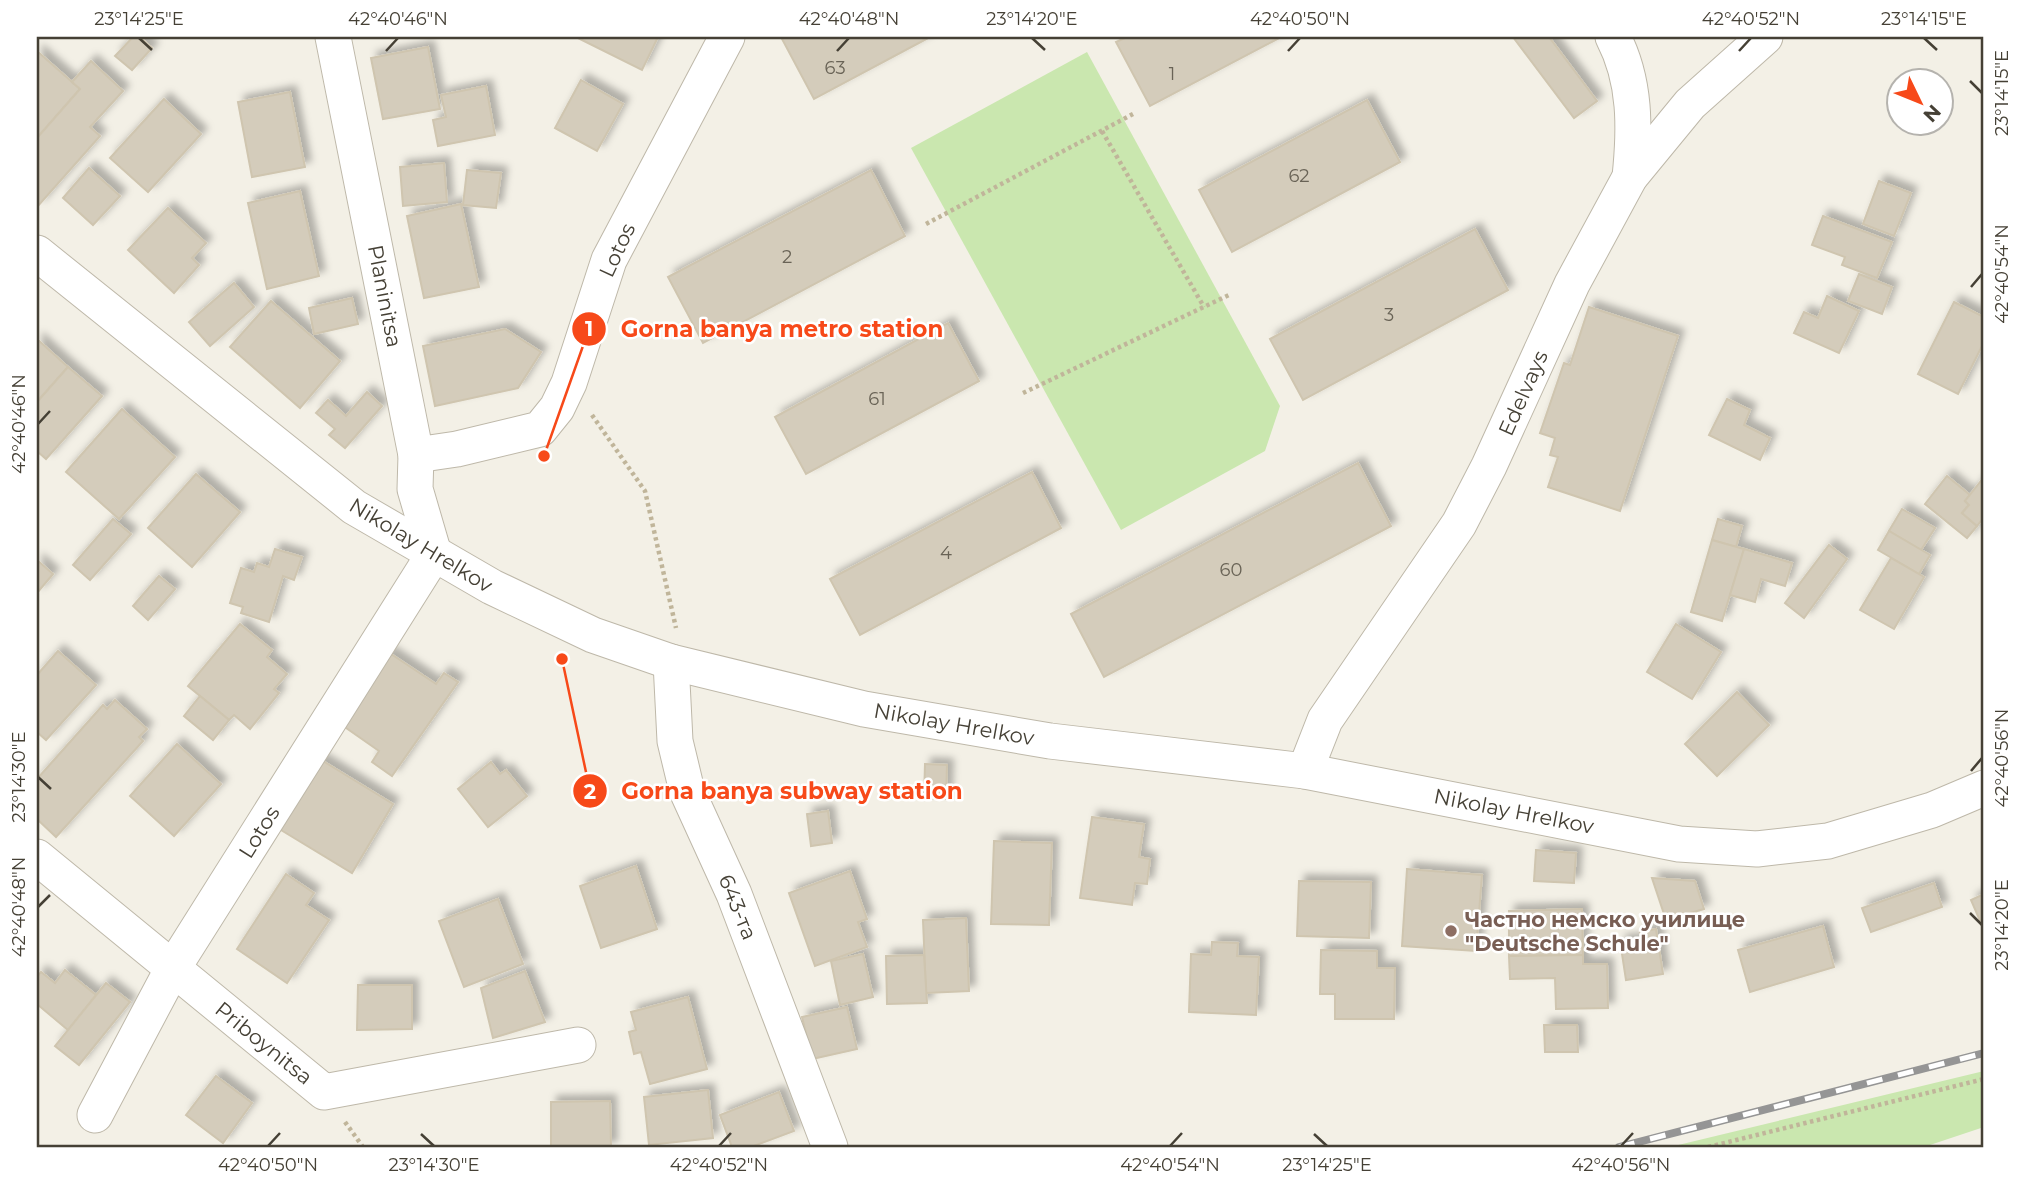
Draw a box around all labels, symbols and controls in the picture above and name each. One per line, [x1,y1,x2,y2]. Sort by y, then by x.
text: 23°14'25"E [94,8,184,30]
text: 42°40'46"N [348,8,448,30]
text: 42°40'48"N [799,8,899,30]
text: 23°14'20"E [986,8,1078,30]
text: 42°40'50"N [1250,8,1350,30]
text: 42°40'52"N [1702,8,1800,30]
text: 23°14'15"E [1881,8,1967,30]
text: 23°14'15"E [1991,50,2013,136]
house number: 63 [824,57,846,79]
house number: 1 [1169,63,1175,85]
north arrow [1884,66,1954,136]
text: N [1918,100,1946,127]
house number: 62 [1288,165,1310,187]
street label: Lotos [594,219,640,281]
text: 42°40'54"N [1991,224,2013,324]
street label: Planinitsa [363,243,407,349]
house number: 2 [782,246,792,268]
house number: 3 [1384,304,1394,326]
callout: Gorna banya metro station [572,307,957,351]
text: Gorna banya metro station [621,315,943,343]
text: 1 [585,316,593,341]
street label: Edelvays [1493,346,1553,440]
text: 42°40'46"N [8,374,30,474]
house number: 61 [868,388,886,410]
street label: Nikolay Hrelkov [345,492,498,598]
house number: 4 [940,542,952,564]
house number: 60 [1220,559,1242,581]
street label: Nikolay Hrelkov [872,698,1037,751]
text: 42°40'56"N [1991,709,2013,808]
text: 23°14'30"E [8,731,30,823]
callout: Gorna banya subway station [572,769,977,813]
text: Gorna banya subway station [621,777,963,805]
text: 2 [584,779,596,804]
street label: Nikolay Hrelkov [1432,783,1597,839]
street label: Lotos [233,801,285,863]
text: 42°40'48"N [8,857,30,957]
street label: 643-та [714,871,762,943]
text: 23°14'20"E [1991,879,2013,971]
place label: Частно немско училище "Deutsche Schule" [1465,907,1745,956]
marker: Частно немско училище "Deutsche Schule" [1443,923,1459,939]
street label: Priboynitsa [210,996,318,1090]
text: 42°40'50"N [218,1154,318,1176]
text: 23°14'30"E [388,1154,480,1176]
text: 42°40'52"N [670,1154,768,1176]
text: 42°40'54"N [1120,1154,1220,1176]
text: 23°14'25"E [1282,1154,1372,1176]
text: 42°40'56"N [1572,1154,1671,1176]

